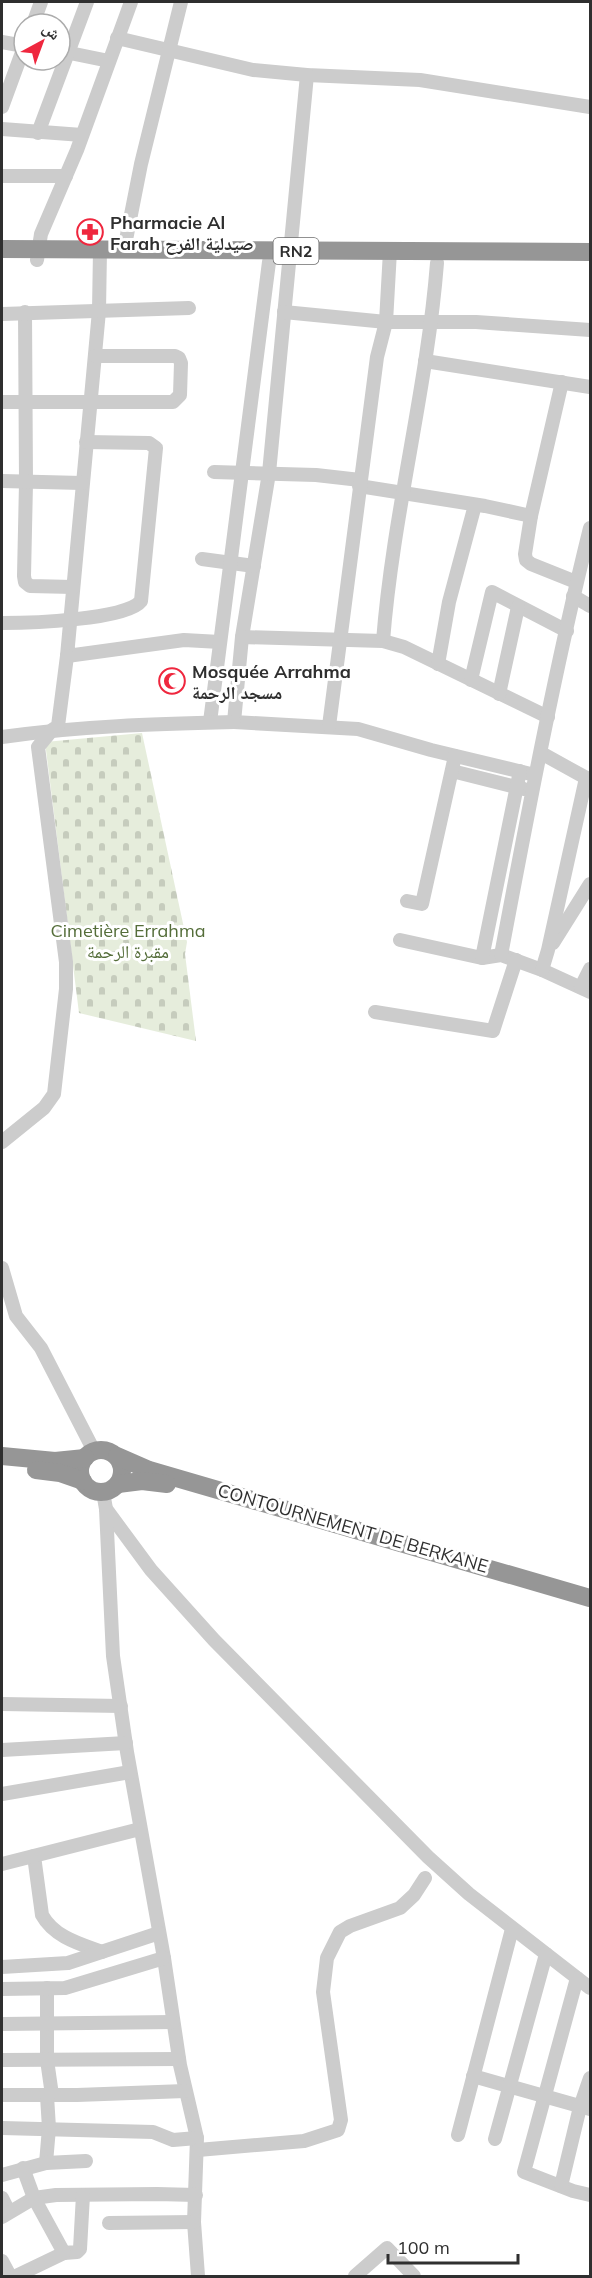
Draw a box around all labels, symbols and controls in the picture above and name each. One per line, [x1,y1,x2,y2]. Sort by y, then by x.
north arrow [12,12,72,72]
text: ش [39,18,65,44]
place label: Pharmacie Al Farah صيدلية الفرح [110,211,254,255]
pharmacy icon: Pharmacie Al Farah صيدلية الفرح [75,217,105,247]
road number: RN2 [274,238,318,264]
place label: Mosquée Arrahma مسجد الرحمة [192,660,351,704]
mosque icon: Mosquée Arrahma مسجد الرحمة [157,666,187,696]
park label: Cimetière Errahma مقبرة الرحمة [51,919,205,963]
street label: CONTOURNEMENT DE BERKANE [215,1478,491,1578]
scale bar [388,2227,518,2265]
text: 100 m [397,2236,450,2259]

